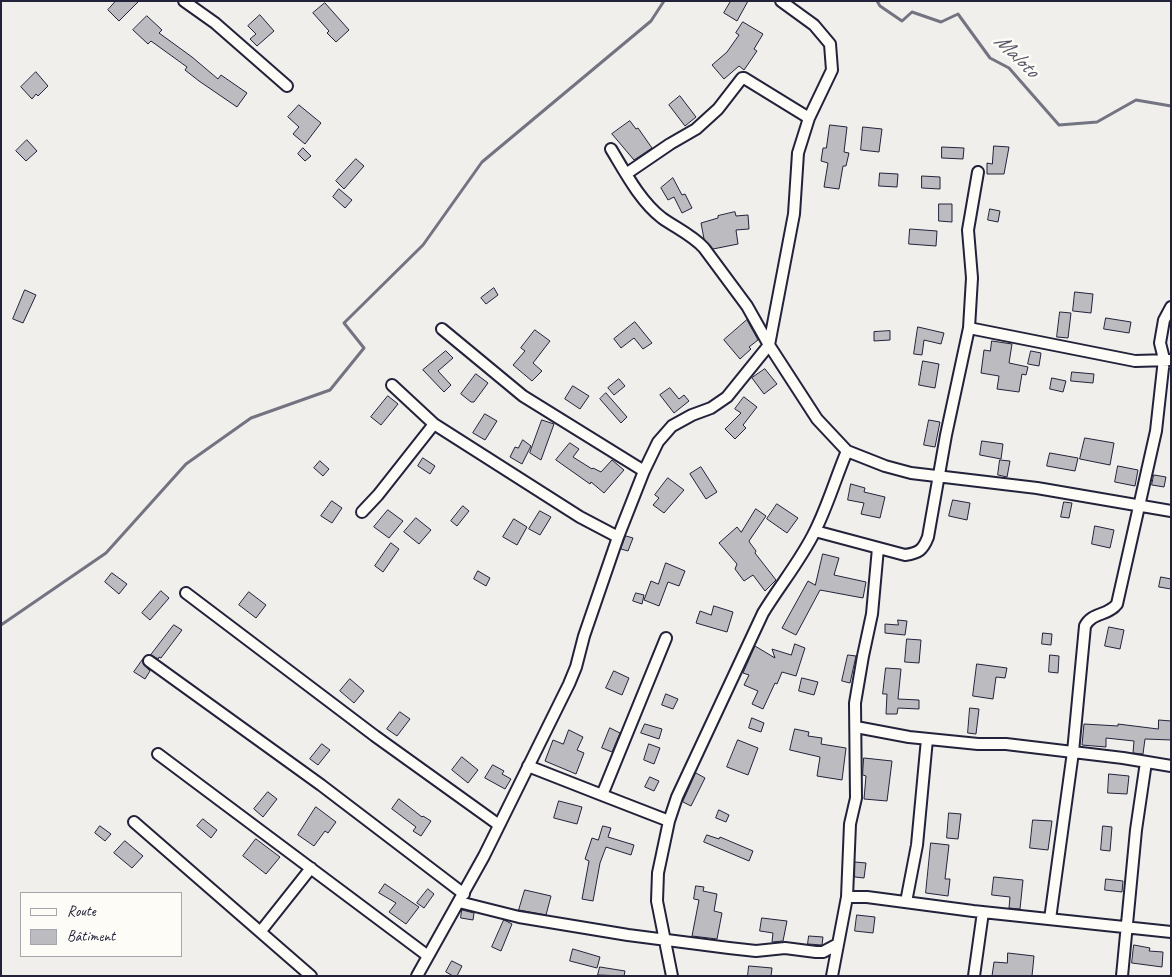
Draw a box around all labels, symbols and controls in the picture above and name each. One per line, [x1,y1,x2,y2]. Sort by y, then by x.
water label: Maloto [988,28,1044,84]
legend [20,892,182,957]
text: Route [67,902,96,921]
text: Bâtiment [67,927,115,946]

